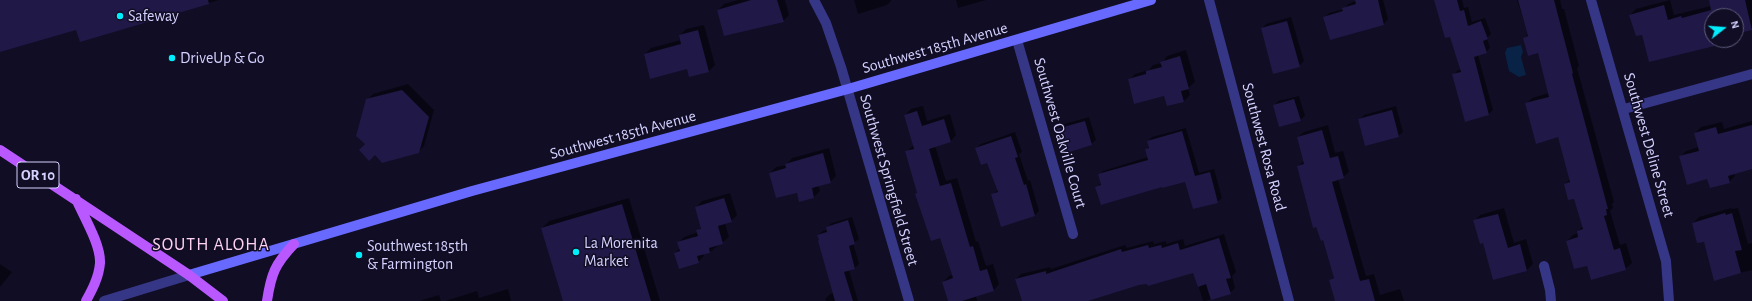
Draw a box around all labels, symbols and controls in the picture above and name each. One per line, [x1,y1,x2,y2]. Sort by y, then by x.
place label: Safeway [128,6,179,26]
north arrow [1704,8,1744,48]
marker: Safeway [115,11,125,21]
street label: Southwest 185th Avenue [860,18,1010,78]
text: N [1729,19,1741,30]
place label: DriveUp & Go [180,48,265,68]
marker: DriveUp & Go [167,53,177,63]
street label: Southwest Oakville Court [1029,56,1091,210]
street label: Southwest Deline Street [1619,71,1679,219]
street label: Southwest Rosa Road [1238,81,1290,213]
street label: Southwest Springfield Street [855,92,923,268]
street label: Southwest 185th Avenue [548,106,698,164]
road number: OR 10 [17,162,59,188]
place label: La Morenita Market [584,233,658,271]
district label: SOUTH ALOHA [152,234,270,256]
place label: Southwest 185th & Farmington [367,236,468,274]
marker: La Morenita Market [571,247,581,257]
marker: Southwest 185th & Farmington [354,250,364,260]

